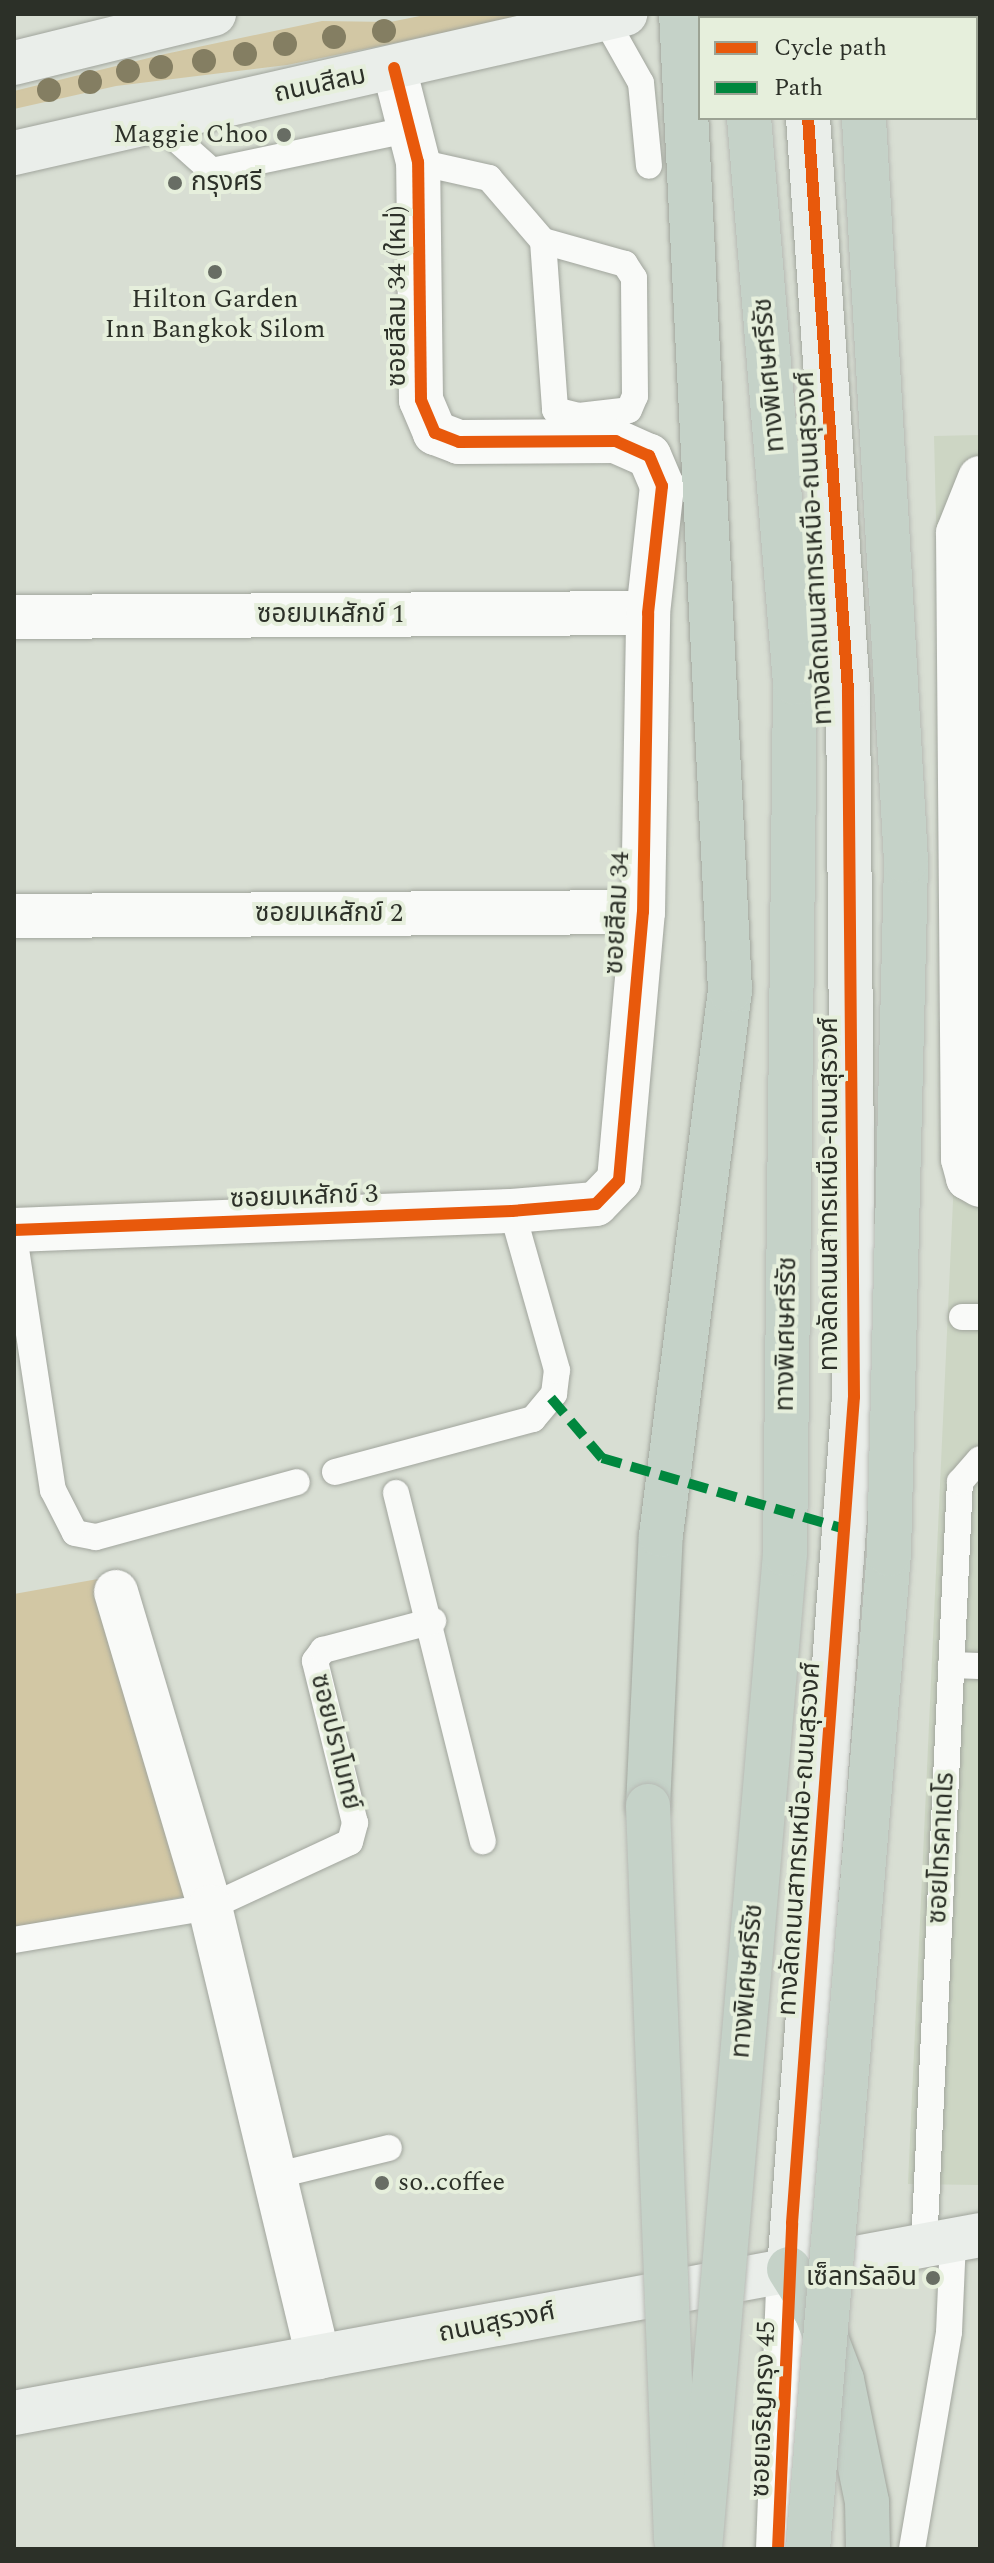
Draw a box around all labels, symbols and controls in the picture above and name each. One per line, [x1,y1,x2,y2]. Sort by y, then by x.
legend [698,16,978,120]
text: Cycle path [774,30,887,66]
street label: ถนนสีลม [271,60,369,110]
text: Path [774,70,823,106]
place label: Maggie Choo [113,119,268,151]
marker: Maggie Choo [275,126,293,144]
place label: กรุงศรี [191,167,262,199]
marker: กรุงศรี [166,174,184,192]
street label: ซอยสีลม 34 (ใหม่) [382,205,414,387]
marker: Hilton Garden Inn Bangkok Silom [206,263,224,281]
place label: Hilton Garden Inn Bangkok Silom [105,284,325,346]
street label: ทางพิเศษศรีรัช [748,297,792,453]
street label: ทางลัดถนนสาทรเหนือ-ถนนสุรวงศ์ [790,370,840,726]
street label: ซอยมเหสักข์ 1 [257,599,405,631]
street label: ซอยสีลม 34 [599,851,637,975]
street label: ซอยมเหสักข์ 2 [255,898,403,930]
street label: ทางลัดถนนสาทรเหนือ-ถนนสุรวงศ์ [814,1017,846,1371]
street label: ซอยมเหสักข์ 3 [230,1179,378,1215]
street label: ทางพิเศษศรีรัช [770,1256,804,1412]
street label: ทางลัดถนนสาทรเหนือ-ถนนสุรวงศ์ [772,1661,828,2017]
street label: ซอยปราโมทย์ [303,1671,367,1813]
street label: ซอยโทรคาเดโร [922,1771,962,1925]
street label: ทางพิเศษศรีรัช [726,1903,770,2059]
place label: so..coffee [398,2167,505,2199]
marker: so..coffee [373,2174,391,2192]
place label: เซ็ลทรัลอิน [806,2262,917,2294]
marker: เซ็ลทรัลอิน [924,2269,942,2287]
street label: ถนนสุรวงศ์ [436,2296,558,2350]
street label: ซอยเจริญกรุง 45 [745,2320,783,2498]

